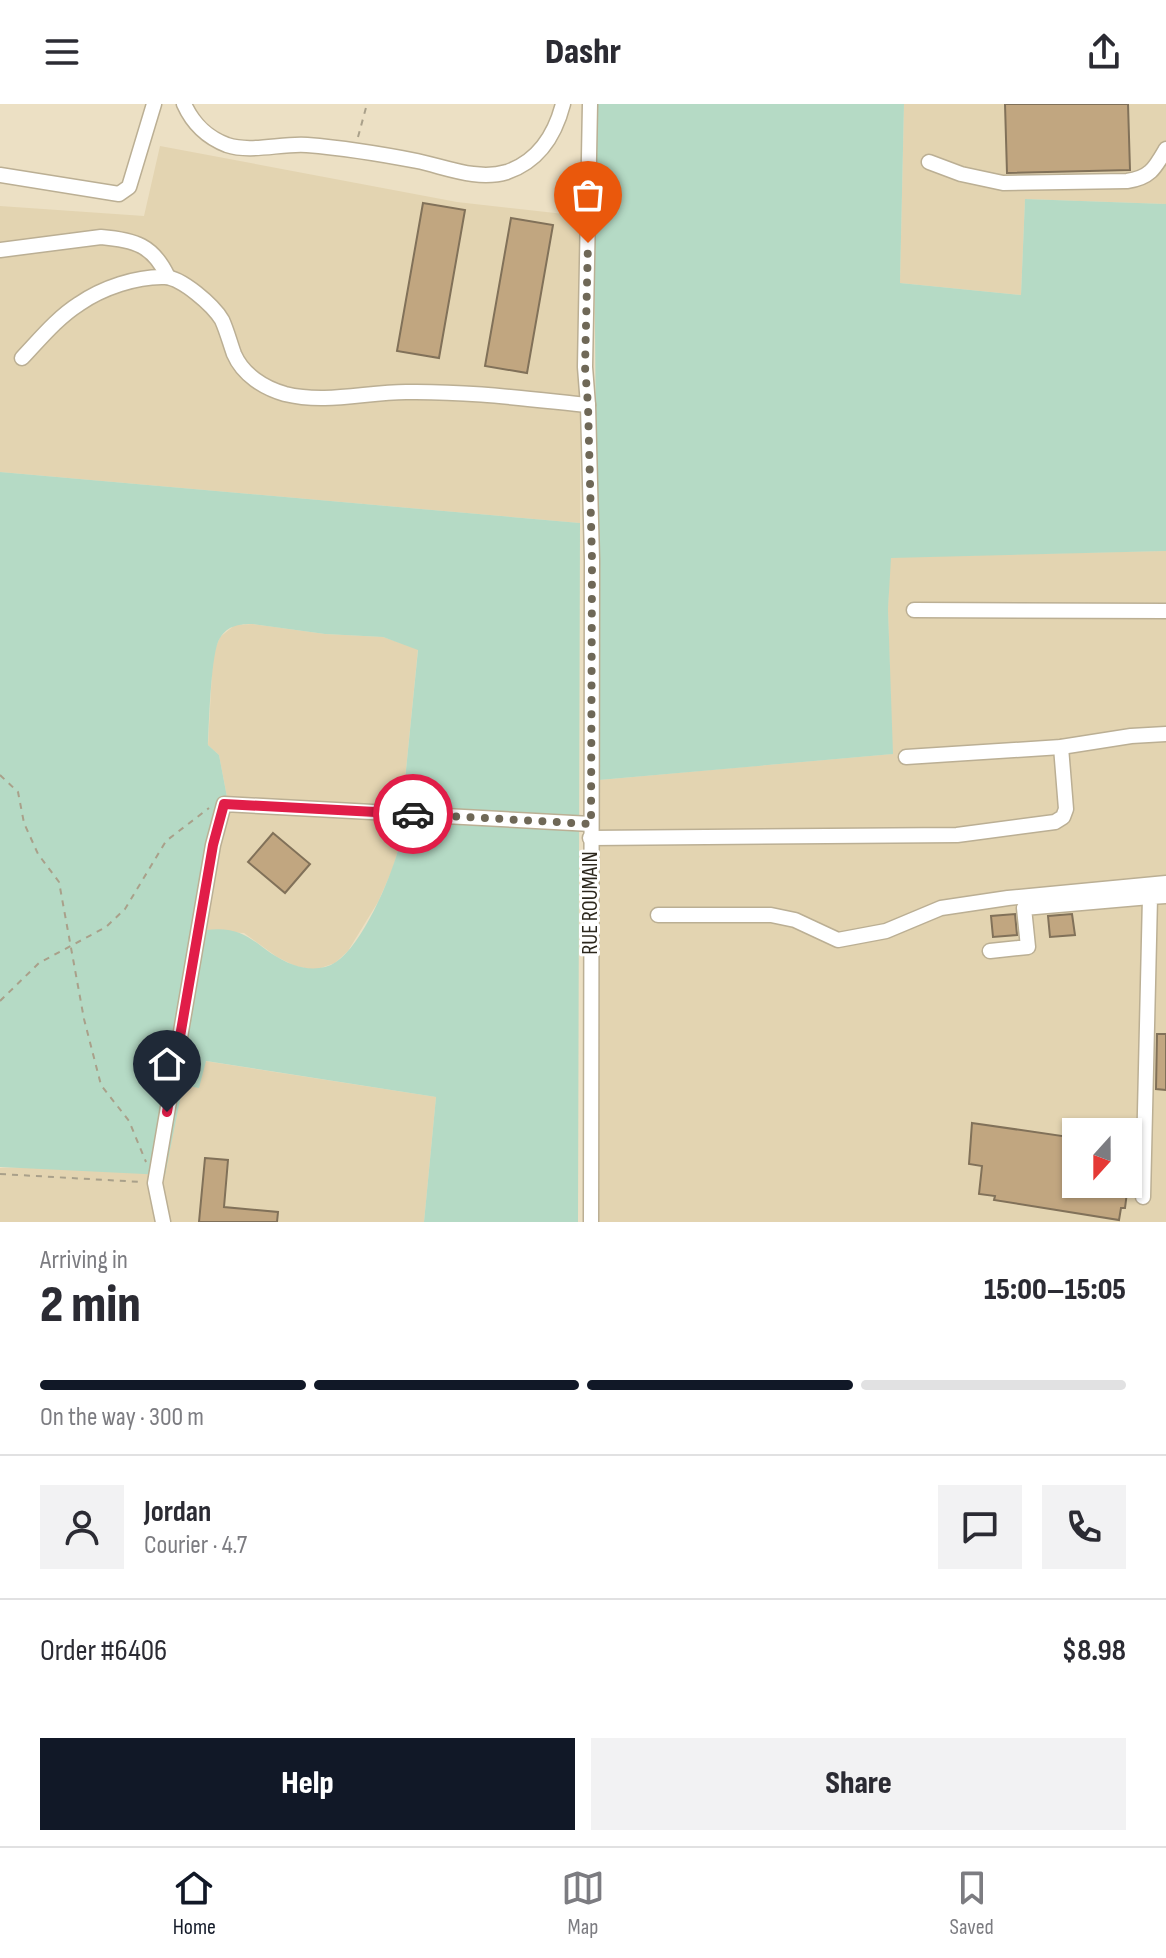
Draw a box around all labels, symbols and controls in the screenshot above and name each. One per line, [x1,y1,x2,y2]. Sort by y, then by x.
icon: menu [40,30,84,74]
icon: share [1082,30,1126,74]
text: Dashr [545,31,621,74]
pin [554,161,622,243]
icon: bag [566,173,610,217]
courier [373,774,453,854]
icon: car [391,792,435,836]
street label: RUE ROUMAIN [577,851,604,955]
pin [133,1030,201,1112]
icon: home [145,1042,189,1086]
north arrow [1062,1118,1142,1198]
map controls [1062,1118,1142,1198]
text: Arriving in [40,1245,128,1276]
text: 15:00–15:05 [984,1272,1126,1308]
text: 2 min [40,1274,141,1337]
text: On the way · 300 m [40,1402,204,1433]
button: person [40,1485,124,1569]
button: chat [938,1485,1022,1569]
button: phone [1042,1485,1126,1569]
text: Jordan [144,1494,211,1530]
text: Courier · 4.7 [144,1530,247,1561]
text: Order #6406 [40,1633,167,1669]
text: $8.98 [1062,1633,1126,1669]
button: Help [40,1738,575,1830]
button: Share [591,1738,1126,1830]
tab: Home [172,1866,216,1941]
tab: Map [561,1866,605,1941]
tab: Saved [950,1866,994,1941]

